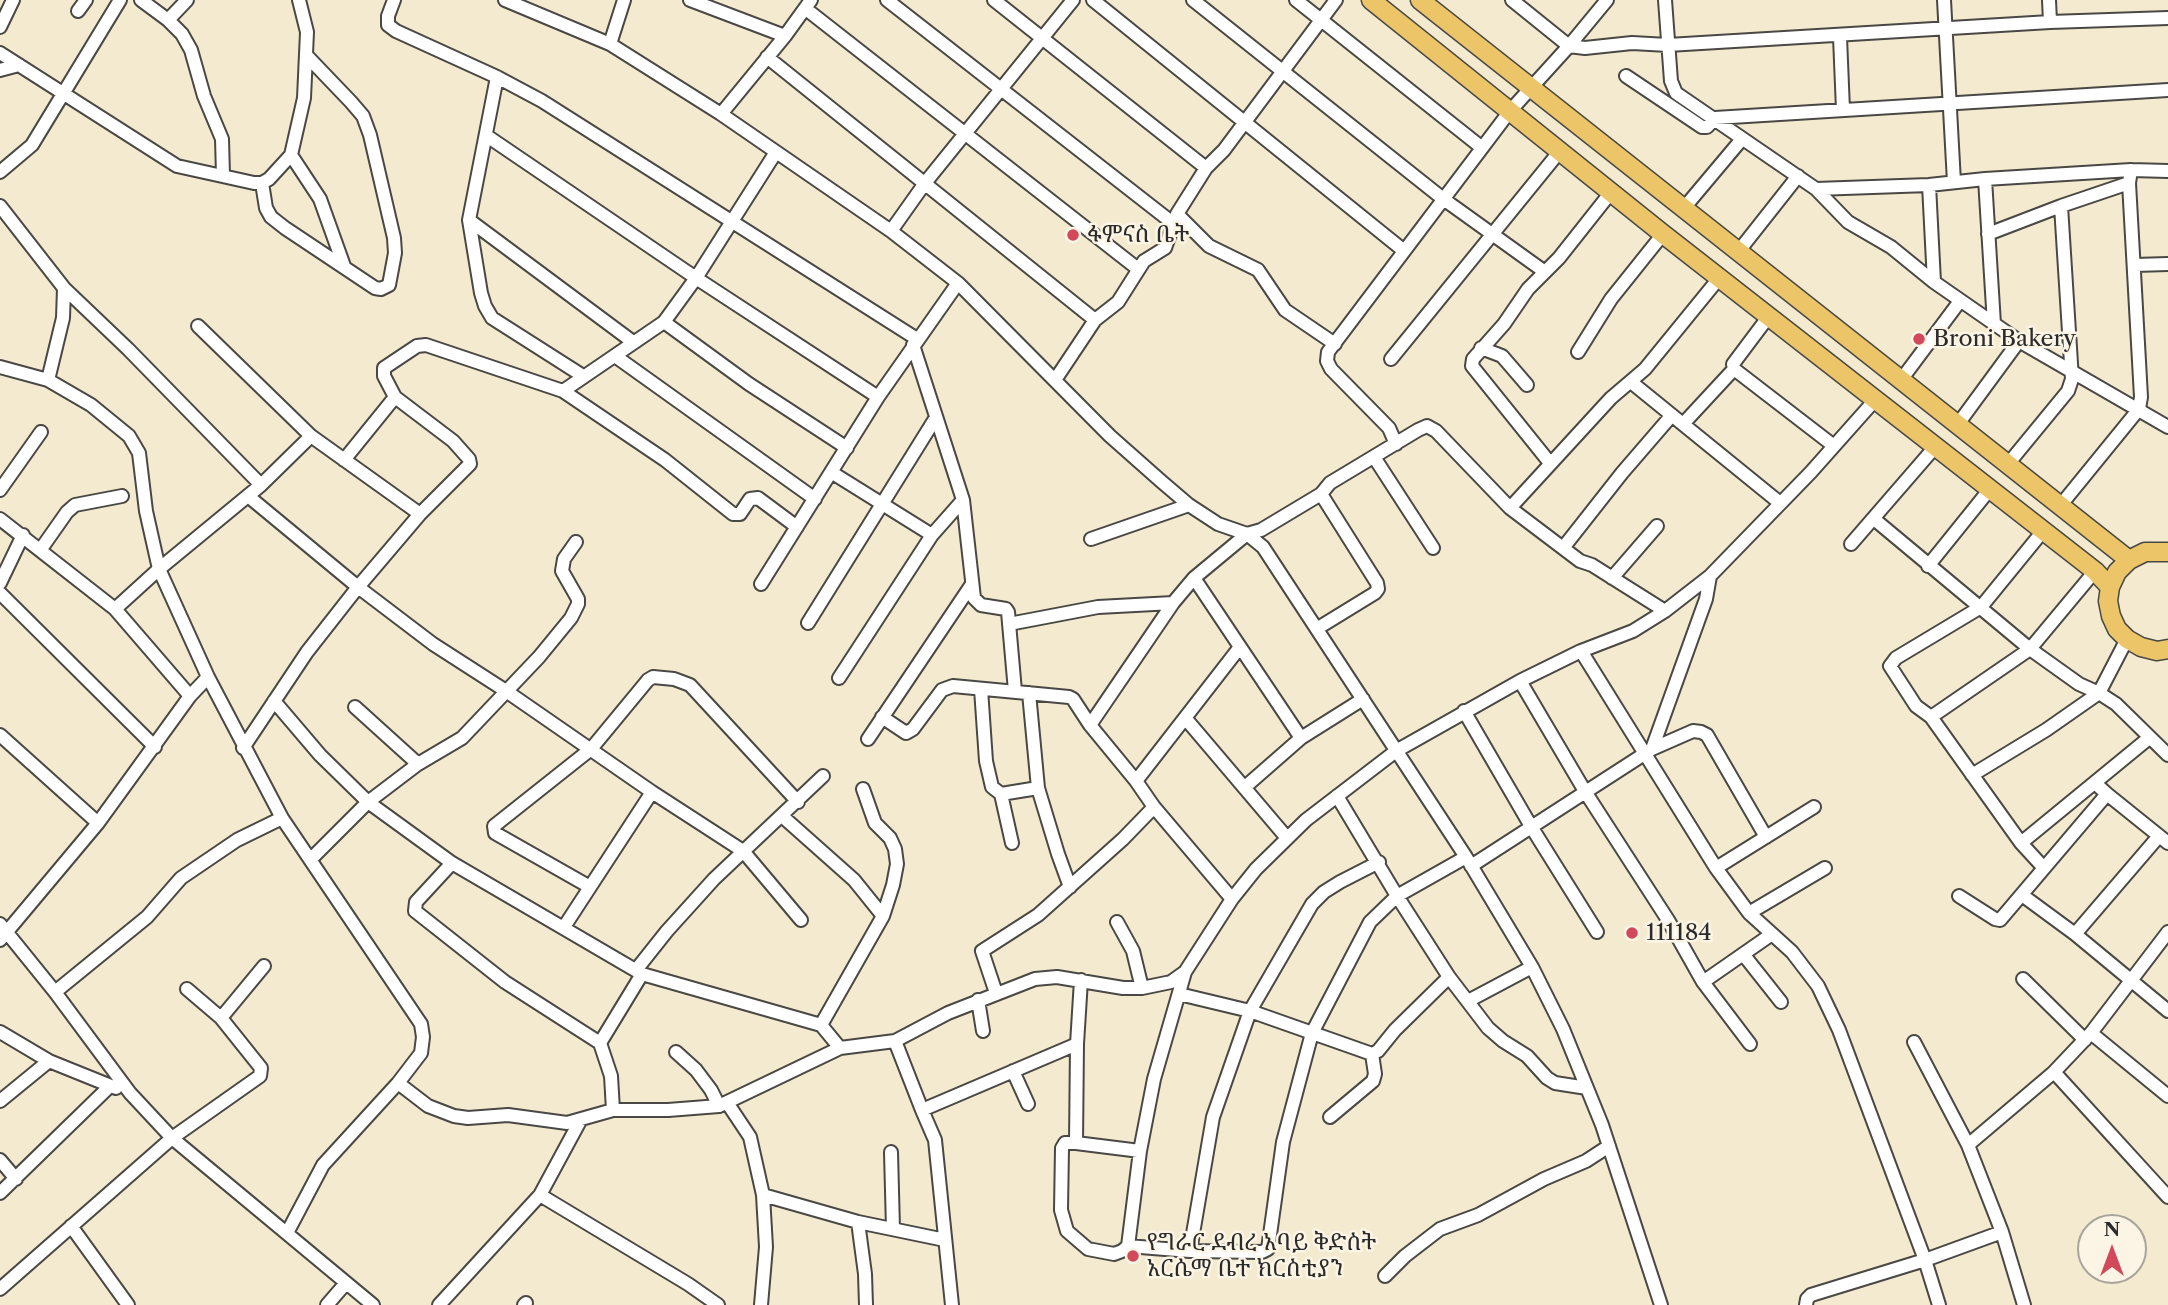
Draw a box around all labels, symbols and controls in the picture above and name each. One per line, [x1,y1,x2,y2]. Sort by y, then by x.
place label: ፋምናስ ቤት [1087,221,1189,249]
marker: ፋምናስ ቤት [1065,227,1081,243]
place label: Broni Bakery [1933,325,2076,353]
marker: Broni Bakery [1911,331,1927,347]
place label: 111184 [1646,919,1712,947]
marker: 111184 [1624,925,1640,941]
north arrow [2077,1214,2147,1284]
text: N [2104,1218,2120,1241]
place label: የግራር ደብረ አባይ ቅድስት አርሴማ ቤተ ክርስቲያን [1147,1229,1376,1283]
marker: የግራር ደብረ አባይ ቅድስት አርሴማ ቤተ ክርስቲያን [1125,1248,1141,1264]

